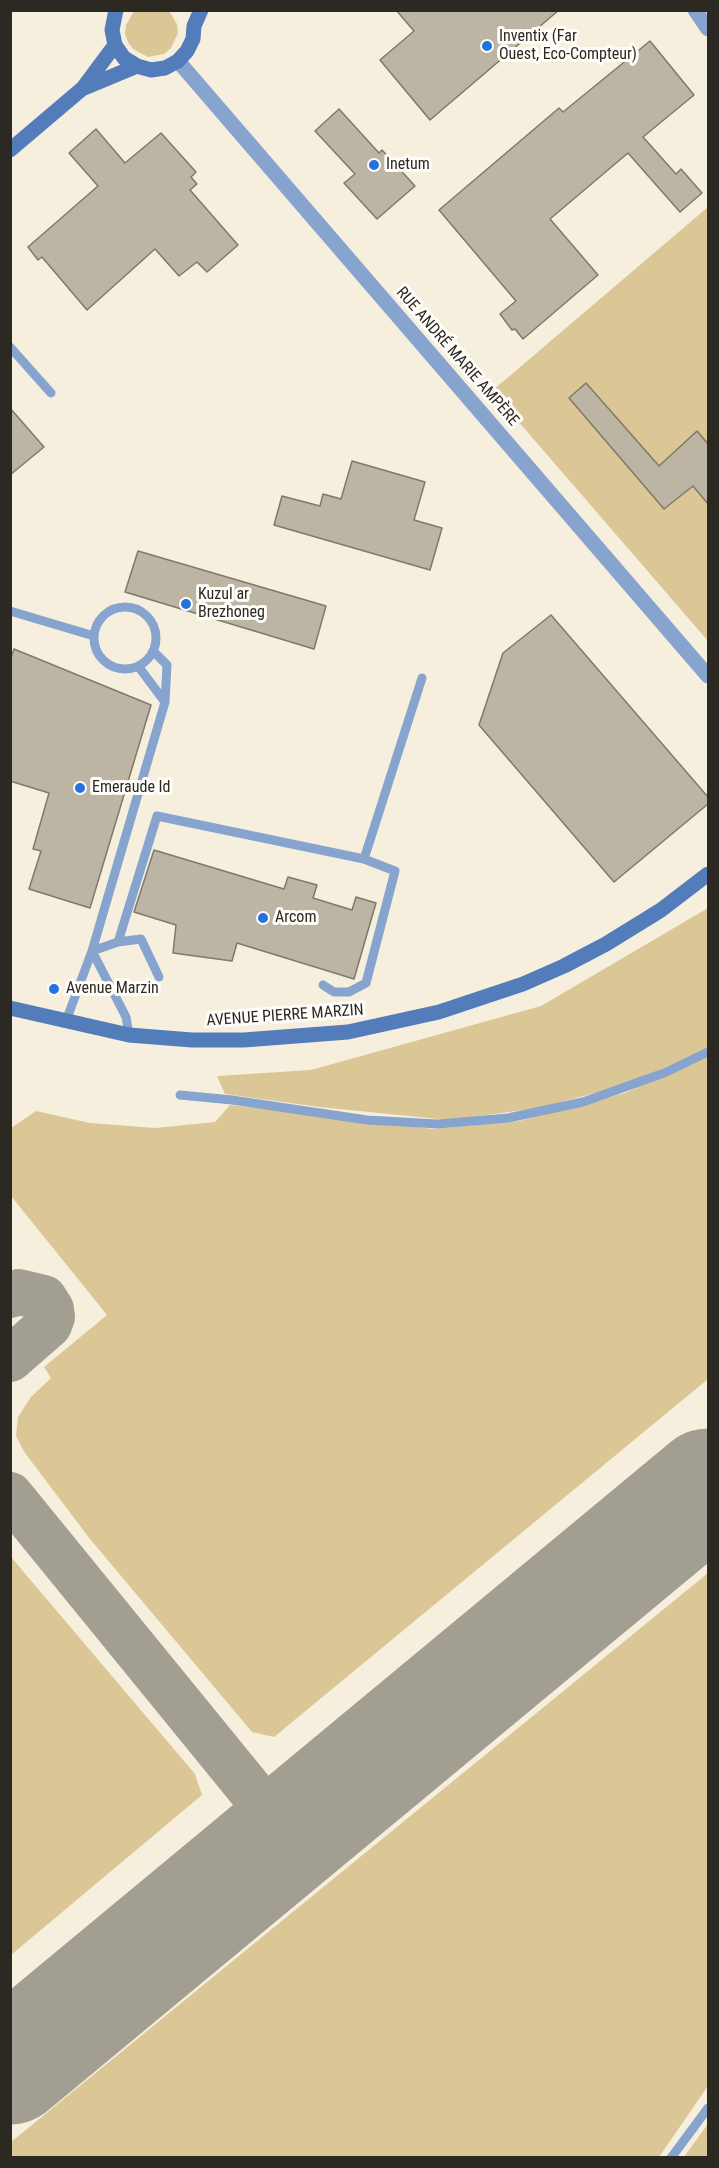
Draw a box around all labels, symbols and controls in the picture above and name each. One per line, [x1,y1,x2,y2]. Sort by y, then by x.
place label: Inventix (Far Ouest, Eco-Compteur) [499,27,637,65]
marker: Inventix (Far Ouest, Eco-Compteur) [480,39,494,53]
place label: Inetum [386,155,430,175]
marker: Inetum [367,158,381,172]
street label: RUE ANDRÉ MARIE AMPÈRE [391,284,523,430]
place label: Kuzul ar Brezhoneg [198,585,265,623]
marker: Kuzul ar Brezhoneg [179,597,193,611]
place label: Emeraude Id [92,778,171,798]
marker: Emeraude Id [73,781,87,795]
place label: Arcom [275,908,316,928]
marker: Arcom [256,911,270,925]
place label: Avenue Marzin [66,979,159,999]
marker: Avenue Marzin [47,982,61,996]
street label: AVENUE PIERRE MARZIN [206,1001,364,1031]

